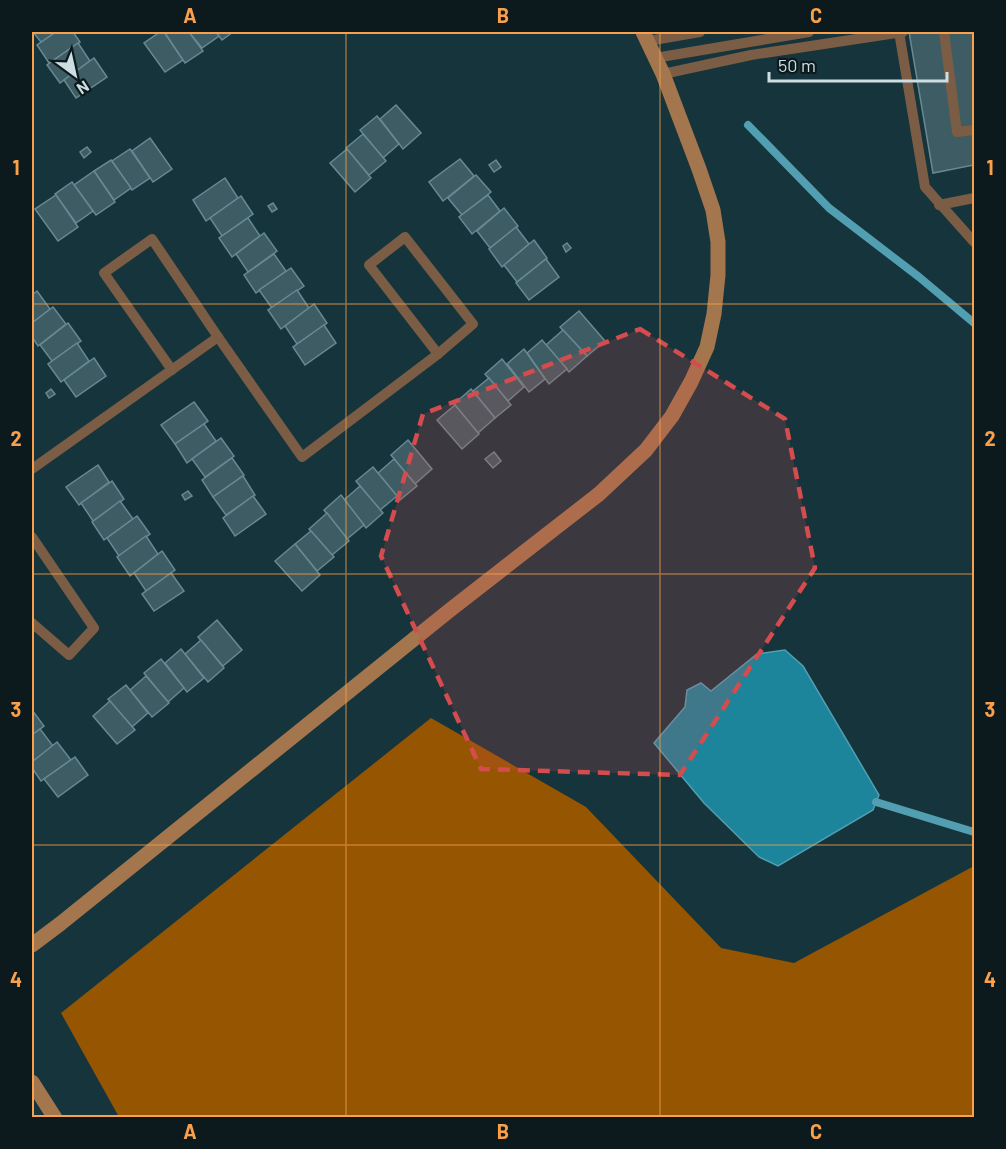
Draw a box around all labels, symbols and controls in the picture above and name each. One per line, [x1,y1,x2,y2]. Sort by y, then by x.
text: A [183,3,197,27]
text: B [497,3,509,27]
text: C [810,3,822,27]
north arrow [45,45,105,105]
scale bar [769,45,948,83]
text: 50 m [778,54,816,76]
text: N [74,77,93,99]
text: 1 [12,155,20,179]
text: 1 [986,155,994,179]
text: 2 [10,426,22,450]
text: 2 [984,426,996,450]
text: 3 [11,697,21,721]
text: 3 [985,697,995,721]
text: 4 [10,967,22,991]
text: 4 [984,967,996,991]
text: A [183,1119,197,1143]
text: B [497,1119,509,1143]
text: C [810,1119,822,1143]

